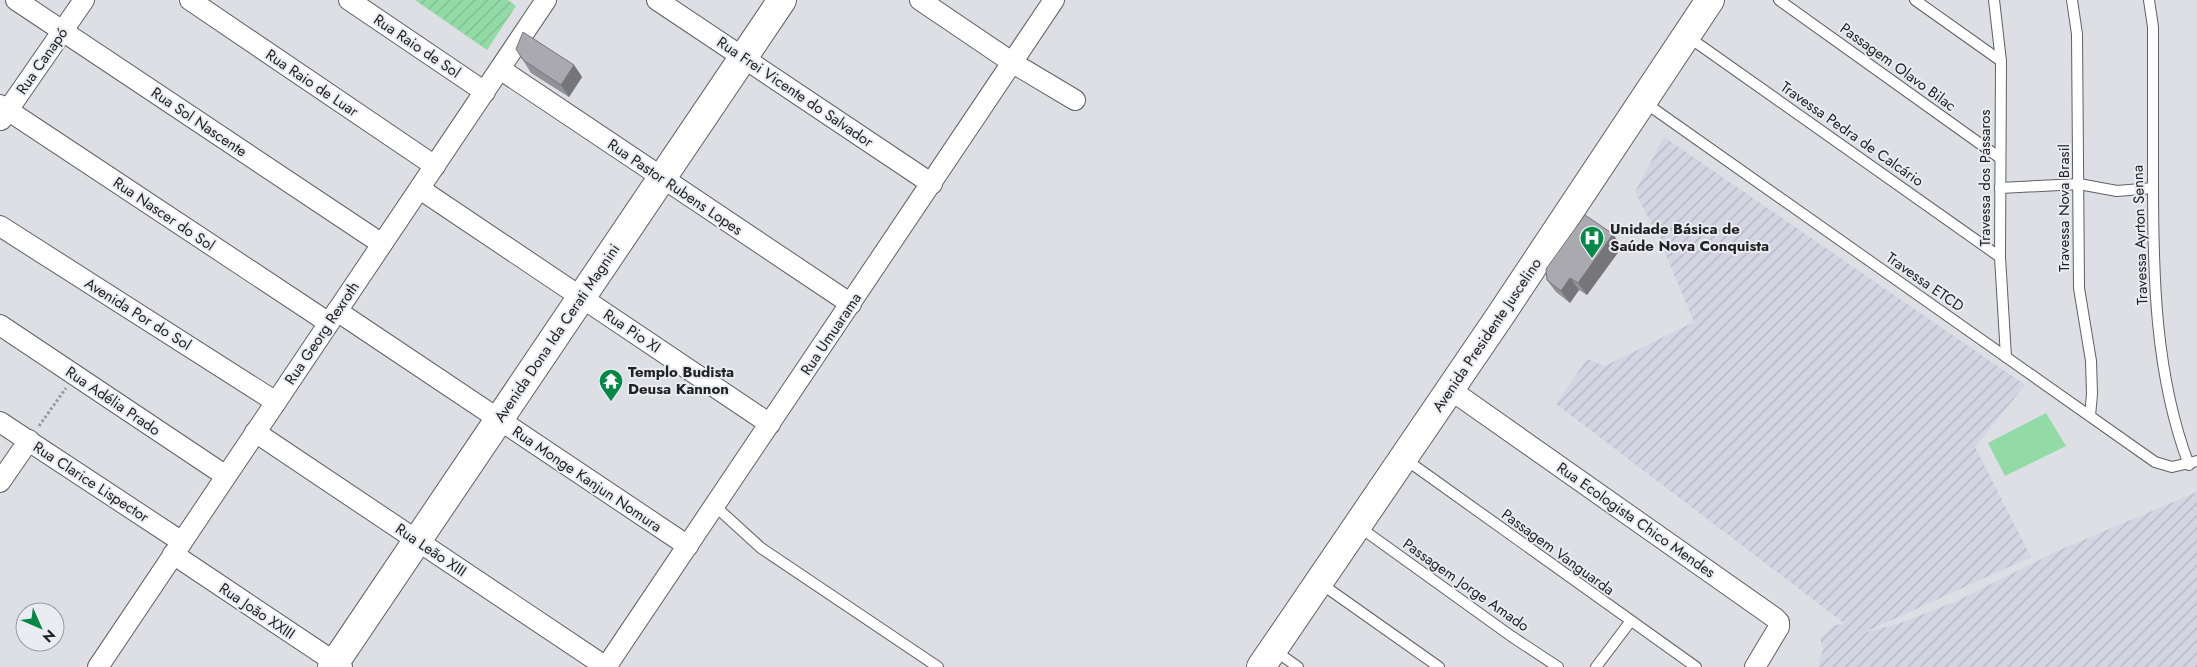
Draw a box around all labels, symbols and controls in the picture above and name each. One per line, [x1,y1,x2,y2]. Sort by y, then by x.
street label: Rua Raio de Sol [369,9,465,83]
street label: Passagem Olavo Bilac [1836,17,1960,117]
street label: Rua Canapó [11,23,73,99]
street label: Rua Frei Vicente do Salvador [712,31,878,153]
street label: Rua Raio de Luar [261,44,363,123]
street label: Travessa Pedra de Calcário [1776,76,1928,192]
street label: Rua Sol Nascente [147,82,252,162]
street label: Travessa dos Pássaros [1974,109,1996,247]
street label: Rua Pastor Rubens Lopes [603,134,747,240]
street label: Travessa Nova Brasil [2053,144,2075,272]
street label: Travessa Ayrton Senna [2127,165,2153,305]
street label: Rua Nascer do Sol [109,172,219,256]
place label: Unidade Básica de Saúde Nova Conquista [1610,218,1769,257]
hospital icon: Unidade Básica de Saúde Nova Conquista [1579,225,1605,259]
street label: Avenida Dona Ida Cerati Magnini [489,239,625,427]
street label: Travessa ETCD [1881,247,1969,317]
street label: Avenida Presidente Juscelino [1427,254,1547,416]
street label: Avenida Por do Sol [80,272,196,356]
street label: Rua Georg Rexroth [279,277,365,389]
street label: Rua Umuarama [795,288,867,380]
street label: Rua Pio XI [599,304,665,358]
street label: Rua Adélia Prado [61,361,165,441]
place label: Templo Budista Deusa Kannon [628,361,734,400]
temple icon: Templo Budista Deusa Kannon [598,368,624,402]
street label: Rua Monge Kanjun Nomura [508,421,666,537]
street label: Rua Clarice Lispector [29,436,154,528]
street label: Rua Ecologista Chico Mendes [1552,457,1720,583]
street label: Passagem Vanguarda [1497,503,1619,601]
street label: Rua Leão XIII [391,518,471,582]
street label: Passagem Jorge Amado [1398,533,1534,637]
street label: Rua João XXIII [215,577,299,645]
north arrow [15,602,65,652]
text: N [38,625,60,647]

